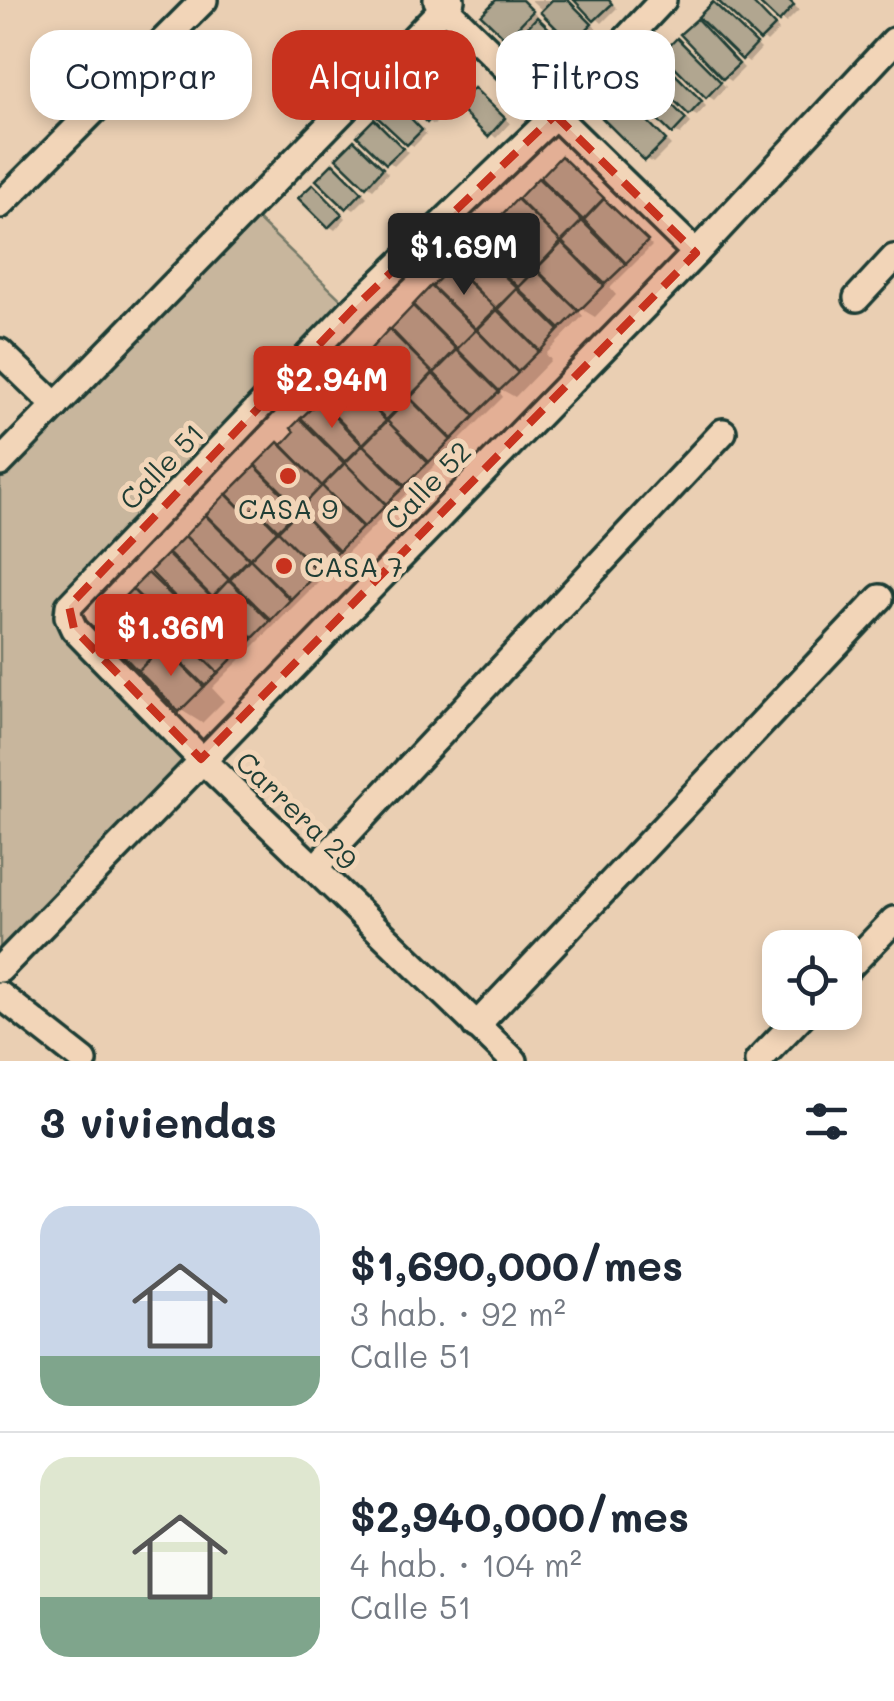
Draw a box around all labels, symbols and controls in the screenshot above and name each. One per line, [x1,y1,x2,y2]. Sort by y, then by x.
chip: Comprar [30,30,252,120]
chip: Alquilar [272,30,476,120]
chip: Filtros [496,30,675,120]
pin: $1.69M [383,213,545,298]
text: $1.69M [410,224,518,266]
pin: $2.94M [251,346,413,431]
text: $2.94M [276,357,388,399]
street label: Calle 51 [111,415,211,517]
street label: Calle 52 [376,433,478,537]
marker: CASA 9 [277,465,299,487]
place label: CASA 9 [238,490,338,526]
place label: CASA 7 [304,548,403,584]
marker: CASA 7 [273,555,295,577]
pin: $1.36M [90,594,252,679]
text: $1.36M [117,605,225,647]
street label: Carrera 29 [229,743,365,877]
map controls [762,930,862,1030]
button: locate [762,930,862,1030]
text: 3 viviendas [40,1094,277,1149]
icon: filters [799,1094,854,1149]
text: $1,690,000/mes [350,1237,683,1292]
icon: home [120,1246,240,1366]
text: 3 hab. · 92 m² [350,1292,566,1334]
text: Calle 51 [350,1334,472,1376]
text: $2,940,000/mes [350,1488,689,1543]
icon: home [120,1497,240,1617]
text: 4 hab. · 104 m² [350,1543,582,1585]
text: Calle 51 [350,1585,472,1627]

